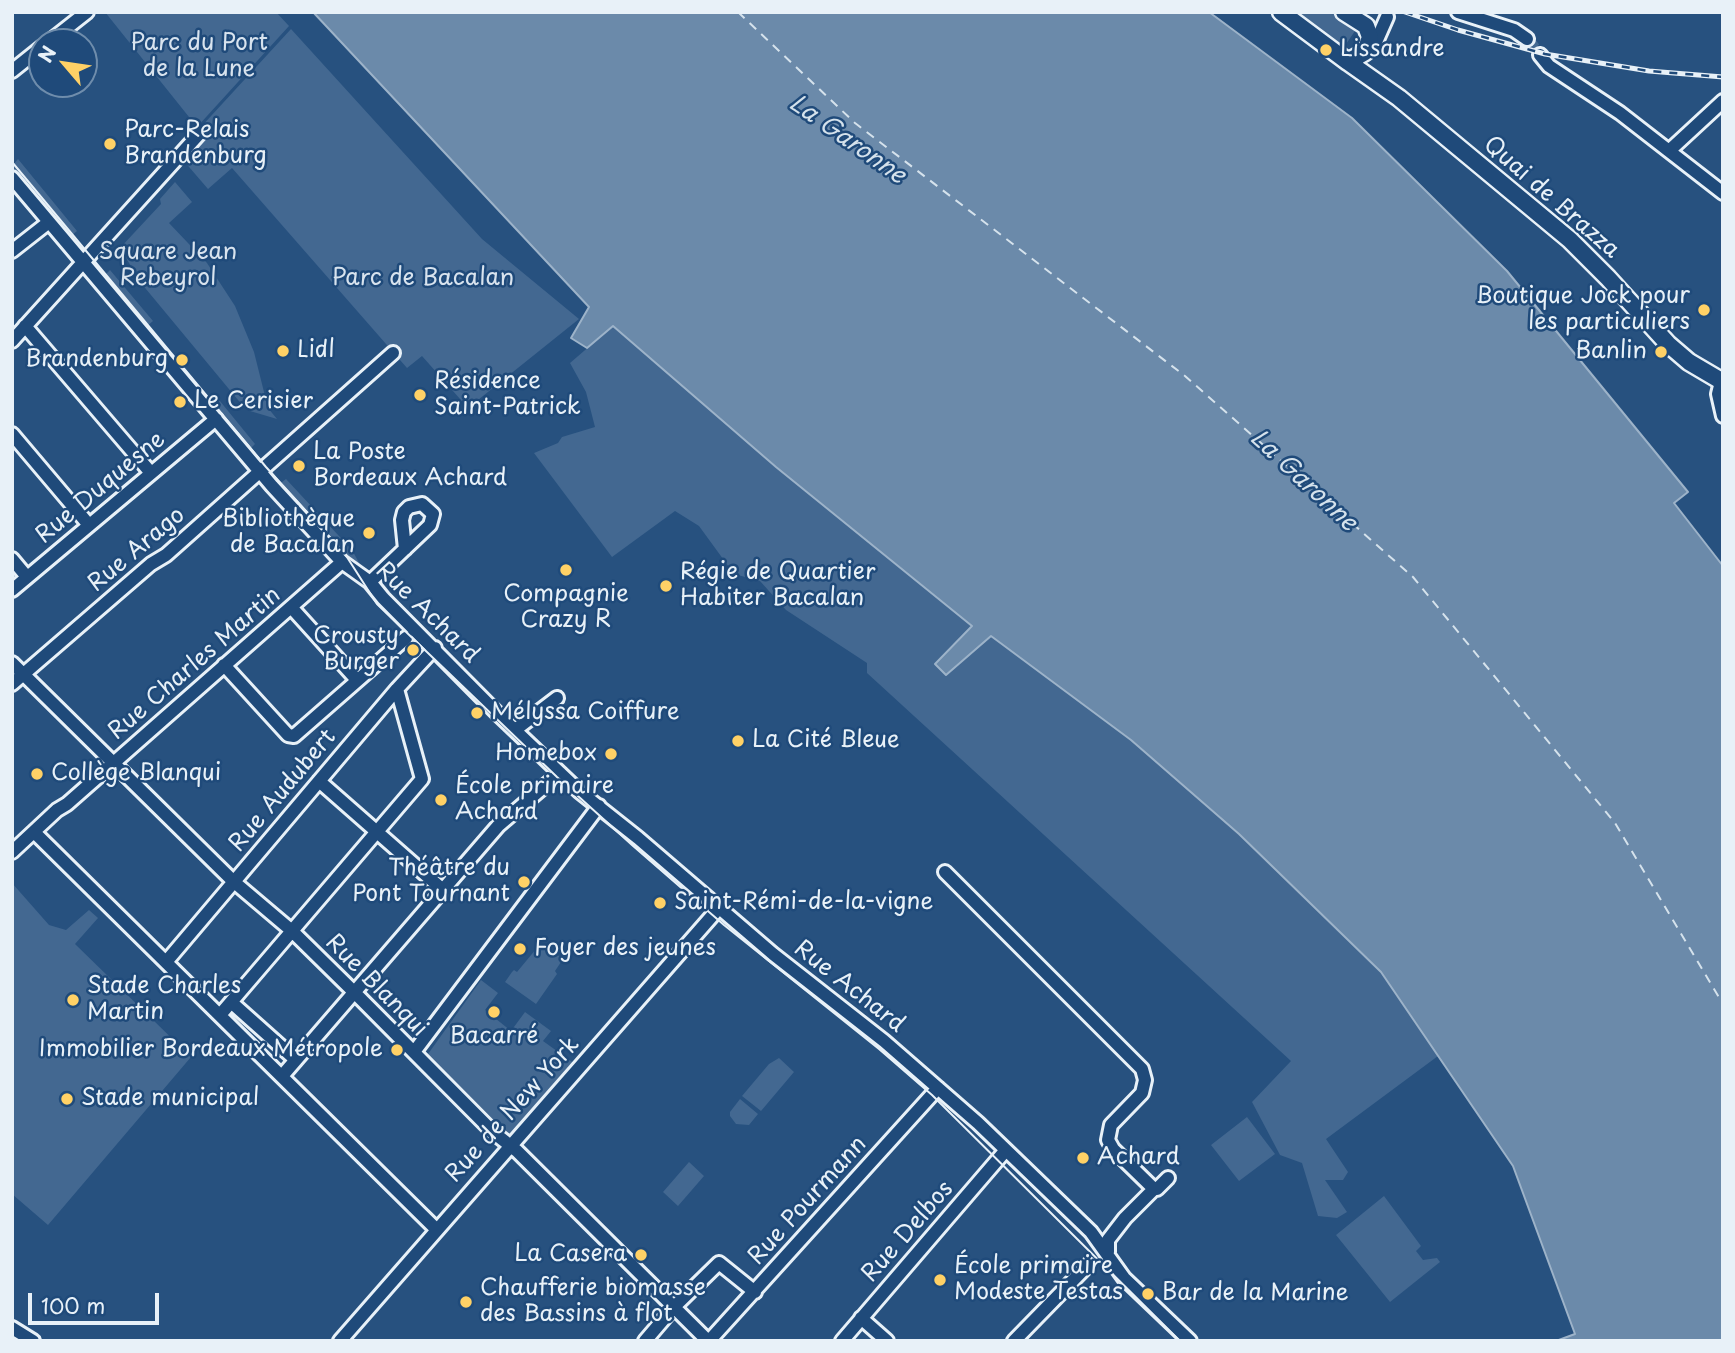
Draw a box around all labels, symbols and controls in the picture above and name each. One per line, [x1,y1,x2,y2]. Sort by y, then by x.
north arrow [28,28,98,98]
park label: Parc du Port de la Lune [130,30,268,84]
place label: Lissandre [1340,36,1445,64]
text: N [30,40,62,67]
marker: Lissandre [1318,42,1334,58]
water label: La Garonne [783,89,911,191]
place label: Parc-Relais Brandenburg [124,117,267,171]
street label: Quai de Brazza [1477,131,1625,265]
marker: Parc-Relais Brandenburg [102,136,118,152]
park label: Square Jean Rebeyrol [99,239,237,293]
park label: Parc de Bacalan [332,265,514,293]
place label: Boutique Jock pour les particuliers [1475,283,1690,337]
marker: Boutique Jock pour les particuliers [1696,302,1712,318]
place label: Lidl [297,337,335,365]
place label: Banlin [1575,338,1647,366]
marker: Lidl [275,343,291,359]
marker: Banlin [1653,344,1669,360]
place label: Brandenburg [25,346,168,374]
marker: Brandenburg [174,352,190,368]
place label: Résidence Saint-Patrick [434,368,581,422]
marker: Résidence Saint-Patrick [412,387,428,403]
place label: Le Cerisier [194,388,313,416]
marker: Le Cerisier [172,394,188,410]
water label: La Garonne [1244,424,1362,538]
street label: Rue Duquesne [31,426,171,550]
place label: La Poste Bordeaux Achard [313,439,507,493]
marker: La Poste Bordeaux Achard [291,458,307,474]
street label: Rue Arago [83,502,191,598]
place label: Bibliothèque de Bacalan [222,506,355,560]
marker: Bibliothèque de Bacalan [361,525,377,541]
street label: Rue Achard [370,557,484,669]
place label: Régie de Quartier Habiter Bacalan [680,559,875,613]
marker: Compagnie Crazy R [558,562,574,578]
marker: Régie de Quartier Habiter Bacalan [658,578,674,594]
place label: Compagnie Crazy R [503,581,629,635]
street label: Rue Charles Martin [103,582,287,746]
place label: Crousty Burger [313,623,399,677]
marker: Crousty Burger [405,642,421,658]
place label: Mélyssa Coiffure [491,699,679,727]
marker: Mélyssa Coiffure [469,705,485,721]
street label: Rue Audubert [224,724,342,858]
place label: La Cité Bleue [752,727,900,755]
marker: La Cité Bleue [730,733,746,749]
place label: Homebox [495,740,597,768]
marker: Homebox [603,746,619,762]
place label: Collège Blanqui [51,760,221,788]
marker: Collège Blanqui [29,766,45,782]
place label: École primaire Achard [455,773,614,827]
marker: École primaire Achard [433,792,449,808]
place label: Théâtre du Pont Tournant [352,855,510,909]
marker: Théâtre du Pont Tournant [516,874,532,890]
place label: Saint-Rémi-de-la-vigne [674,889,933,917]
marker: Saint-Rémi-de-la-vigne [652,895,668,911]
street label: Rue Blanqui [319,929,433,1043]
place label: Foyer des jeunes [534,935,716,963]
street label: Rue Achard [788,935,910,1039]
marker: Foyer des jeunes [512,941,528,957]
place label: Stade Charles Martin [87,973,241,1027]
marker: Stade Charles Martin [65,992,81,1008]
marker: Bacarré [486,1004,502,1020]
place label: Bacarré [449,1023,539,1051]
street label: Rue de New York [440,1031,586,1189]
place label: Immobilier Bordeaux Métropole [39,1036,383,1064]
marker: Immobilier Bordeaux Métropole [389,1042,405,1058]
place label: Stade municipal [81,1085,259,1113]
marker: Stade municipal [59,1091,75,1107]
street label: Rue Pourmann [743,1131,873,1271]
place label: Achard [1097,1144,1180,1172]
marker: Achard [1075,1150,1091,1166]
street label: Rue Delbos [857,1176,959,1288]
place label: La Casera [514,1241,627,1269]
marker: La Casera [633,1247,649,1263]
place label: École primaire Modeste Testas [954,1253,1123,1307]
marker: École primaire Modeste Testas [932,1272,948,1288]
place label: Chaufferie biomasse des Bassins à flot [480,1275,706,1329]
scale bar [32,1280,163,1324]
place label: Bar de la Marine [1162,1280,1349,1308]
marker: Bar de la Marine [1140,1286,1156,1302]
text: 100 m [41,1289,105,1321]
marker: Chaufferie biomasse des Bassins à flot [458,1294,474,1310]

